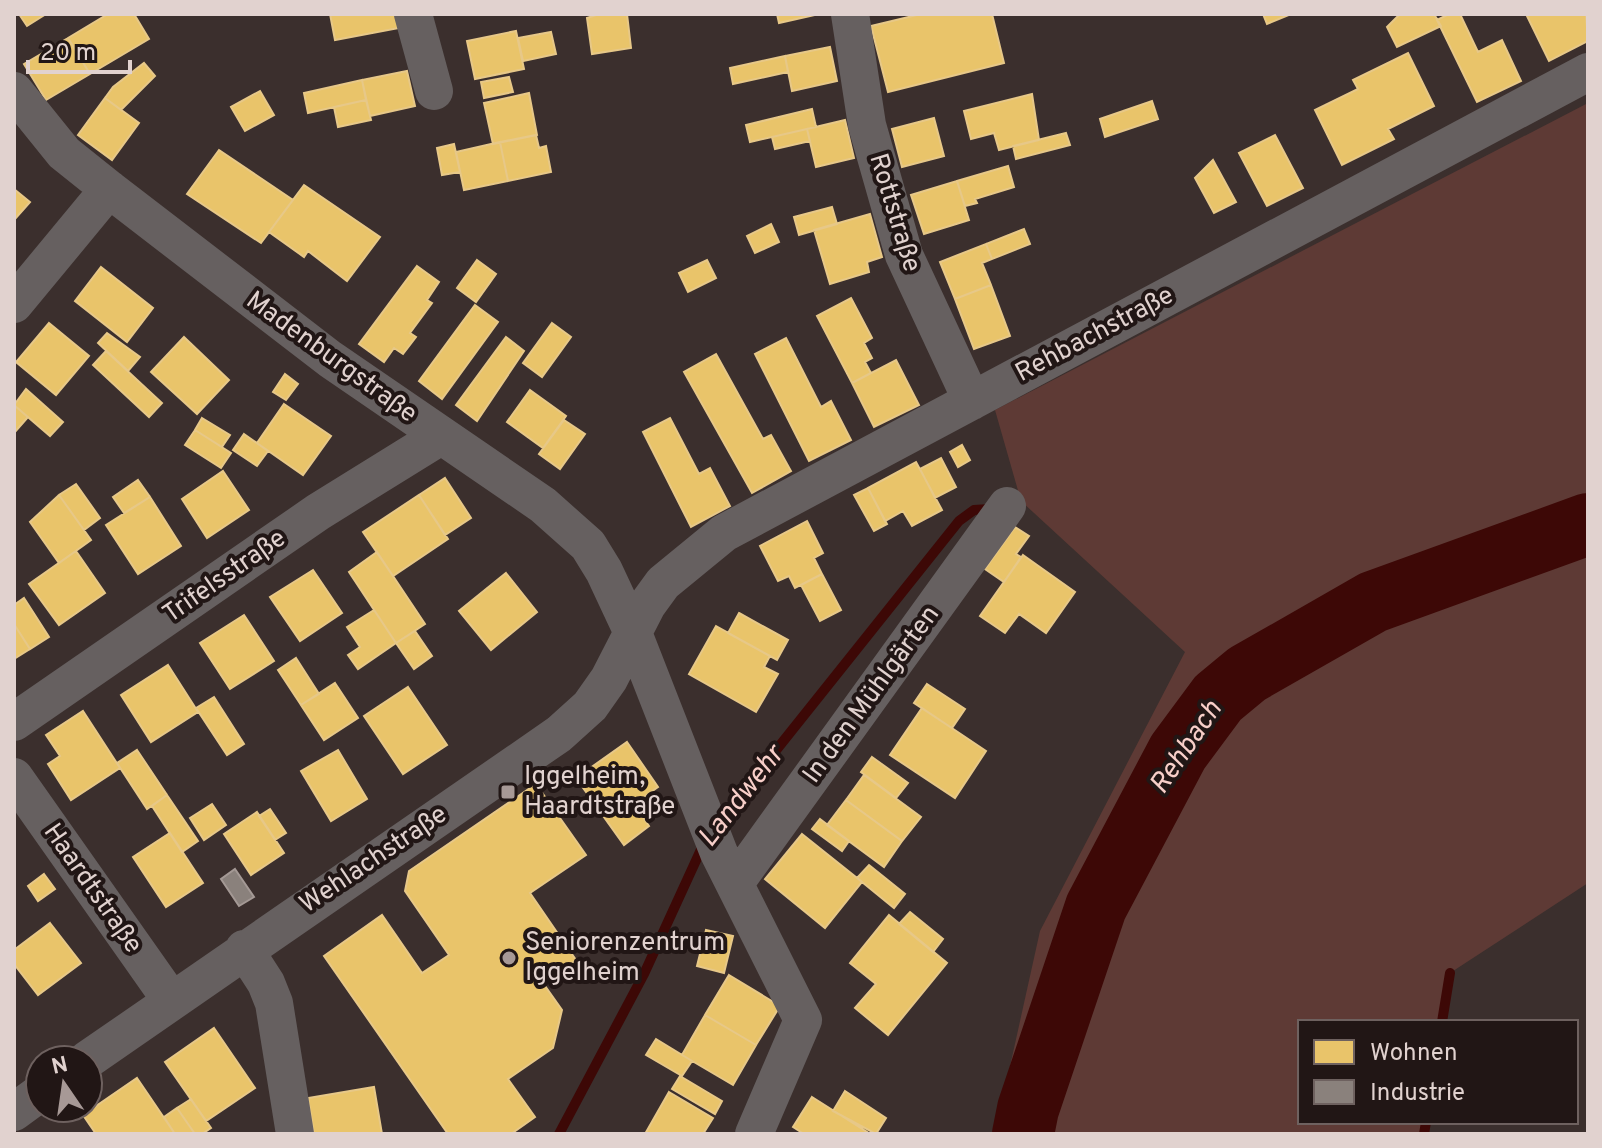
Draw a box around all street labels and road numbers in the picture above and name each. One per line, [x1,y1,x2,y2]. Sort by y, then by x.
street label: Rottstraße [860,150,928,276]
street label: Rehbachstraße [1010,280,1180,390]
street label: Madenburgstraße [239,285,423,431]
street label: Trifelsstraße [157,523,293,631]
street label: In den Mühlgärten [796,600,948,790]
street label: Wehlachstraße [294,799,454,921]
street label: Haardtstraße [35,818,149,960]

